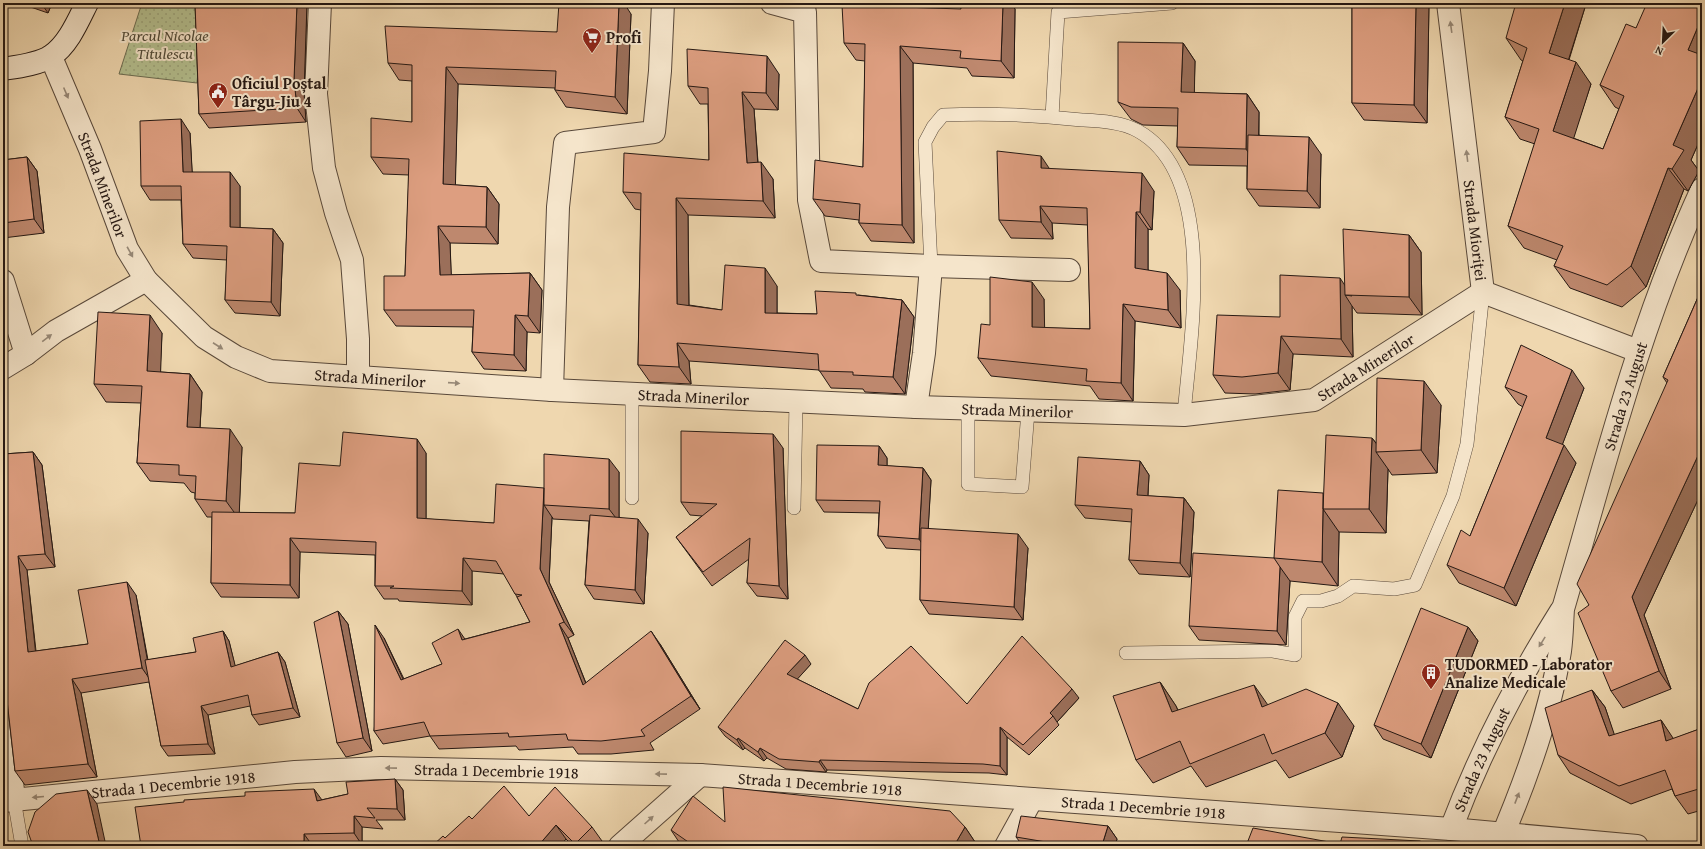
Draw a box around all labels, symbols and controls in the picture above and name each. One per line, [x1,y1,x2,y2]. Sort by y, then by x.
one-way arrow [1448,21,1454,33]
north arrow [1643,22,1683,62]
park label: Parcul Nicolae Titulescu [120,23,209,65]
place label: Profi [606,25,642,49]
supermarket icon: Profi [581,26,603,54]
text: N [1652,42,1666,60]
place label: Oficiul Poștal Târgu-Jiu 4 [232,71,327,113]
public building icon: Oficiul Poștal Târgu-Jiu 4 [207,81,229,109]
one-way arrow [63,87,69,98]
street label: Strada Minerilor [72,128,134,242]
one-way arrow [1464,150,1470,162]
street label: Strada Mioriței [1458,178,1494,283]
one-way arrow [126,246,133,258]
street label: Strada Minerilor [1312,327,1419,407]
one-way arrow [42,335,52,343]
street label: Strada 23 August [1597,338,1653,453]
one-way arrow [212,342,224,349]
street label: Strada Minerilor [314,362,427,393]
one-way arrow [448,380,460,387]
street label: Strada Minerilor [637,382,750,411]
street label: Strada Minerilor [961,396,1074,424]
one-way arrow [1538,637,1546,647]
place label: TUDORMED - Laborator Analize Medicale [1445,652,1613,694]
building icon: TUDORMED - Laborator Analize Medicale [1420,662,1442,690]
street label: Strada 23 August [1447,702,1516,815]
street label: Strada 1 Decembrie 1918 [414,757,579,784]
street label: Strada 1 Decembrie 1918 [90,764,256,804]
one-way arrow [384,765,397,771]
street label: Strada 1 Decembrie 1918 [737,766,903,802]
one-way arrow [654,771,667,777]
street label: Strada 1 Decembrie 1918 [1060,789,1226,825]
one-way arrow [1515,792,1521,804]
one-way arrow [32,794,44,800]
one-way arrow [644,815,654,825]

